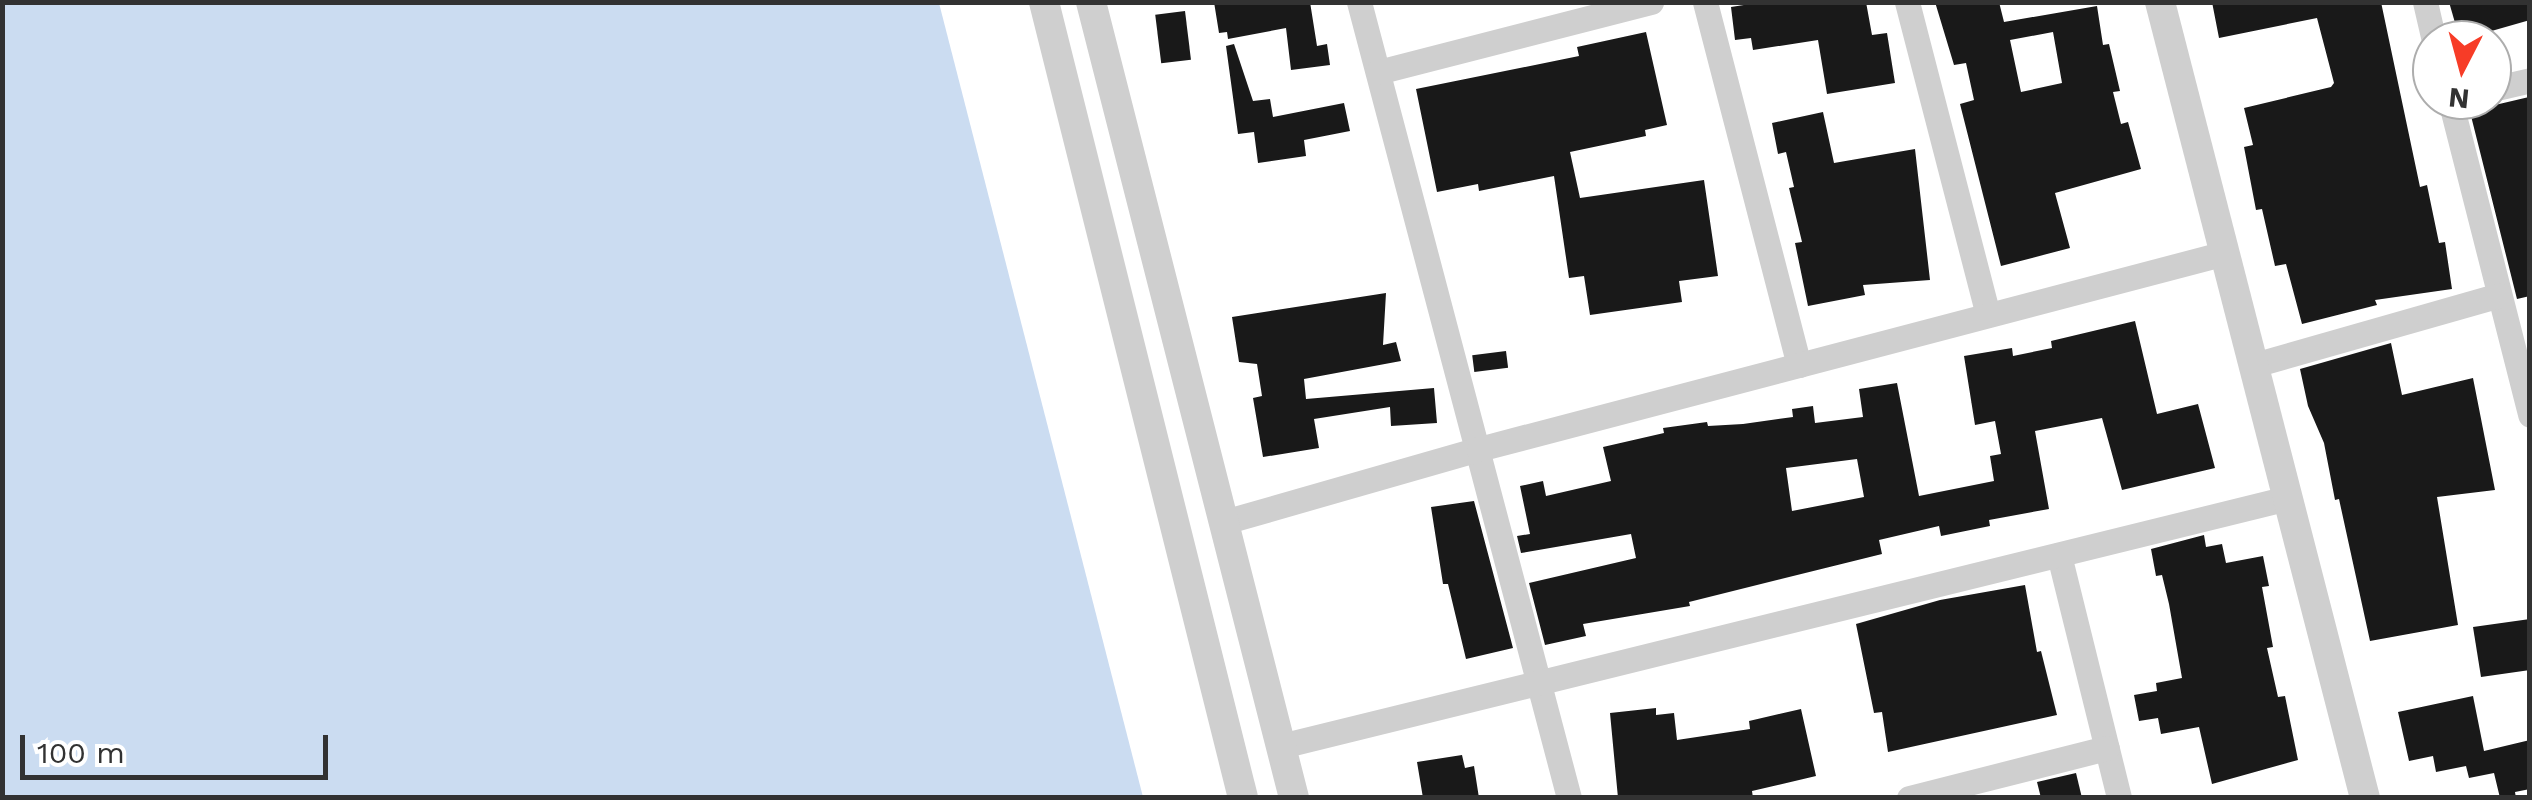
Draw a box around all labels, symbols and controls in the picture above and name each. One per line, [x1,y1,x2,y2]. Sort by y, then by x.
north arrow [2412,20,2512,120]
text: N [2447,81,2471,116]
scale bar [25,715,332,777]
text: 100 m [37,735,125,770]

